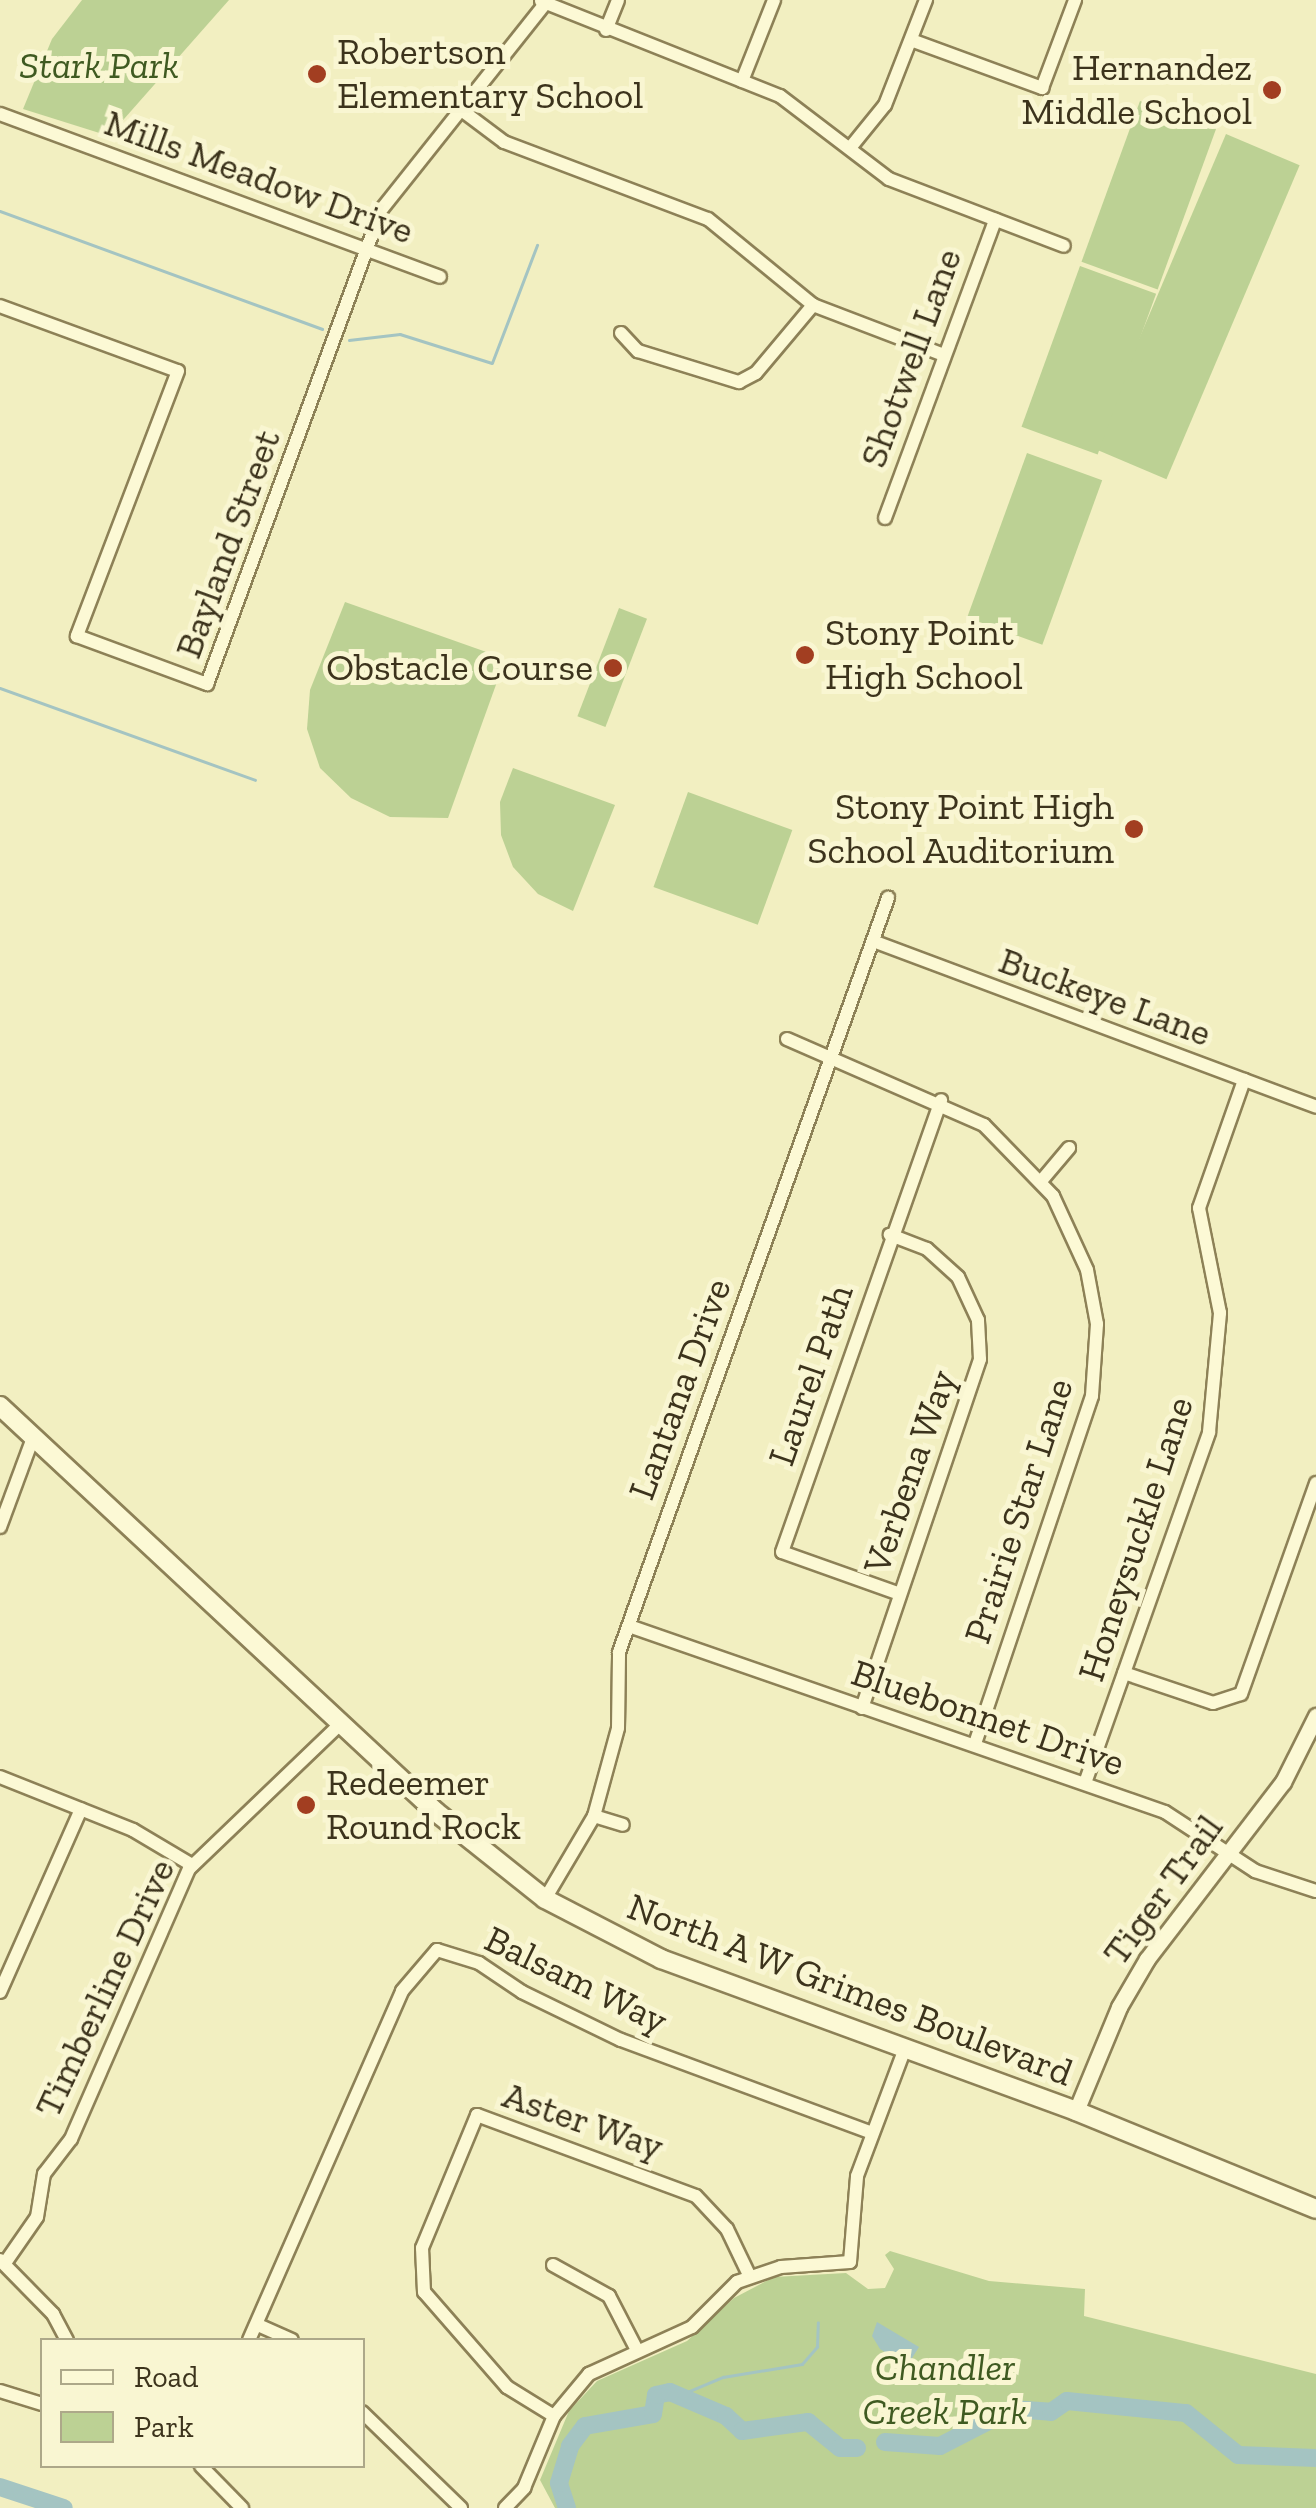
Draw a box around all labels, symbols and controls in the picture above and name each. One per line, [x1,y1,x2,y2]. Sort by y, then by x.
place label: Robertson Elementary School [337,29,644,118]
park label: Stark Park [19,43,179,89]
place label: Hernandez Middle School [1021,45,1252,134]
marker: Robertson Elementary School [306,63,328,85]
marker: Hernandez Middle School [1261,79,1283,101]
street label: Mills Meadow Drive [98,100,420,254]
street label: Shotwell Lane [850,243,972,473]
street label: Bayland Street [166,424,290,664]
place label: Stony Point High School [825,610,1023,699]
marker: Stony Point High School [794,644,816,666]
place label: Obstacle Course [326,645,593,691]
marker: Obstacle Course [602,657,624,679]
place label: Stony Point High School Auditorium [806,784,1114,874]
marker: Stony Point High School Auditorium [1123,818,1145,840]
street label: Buckeye Lane [993,938,1217,1056]
street label: Lantana Drive [619,1272,741,1506]
street label: Laurel Path [759,1279,863,1471]
street label: Verbena Way [854,1364,966,1580]
street label: Prairie Star Lane [955,1373,1083,1649]
street label: Honeysuckle Lane [1069,1391,1203,1687]
street label: Bluebonnet Drive [846,1650,1130,1786]
place label: Redeemer Round Rock [326,1760,521,1850]
marker: Redeemer Round Rock [295,1794,317,1816]
street label: Tiger Trail [1093,1806,1233,1974]
street label: Timberline Drive [25,1852,185,2124]
street label: North A W Grimes Boulevard [619,1883,1081,2097]
street label: Balsam Way [477,1916,675,2044]
street label: Aster Way [496,2072,670,2170]
legend [40,2338,365,2468]
park label: Chandler Creek Park [862,2345,1028,2434]
text: Road [134,2359,199,2395]
text: Park [134,2409,194,2445]

